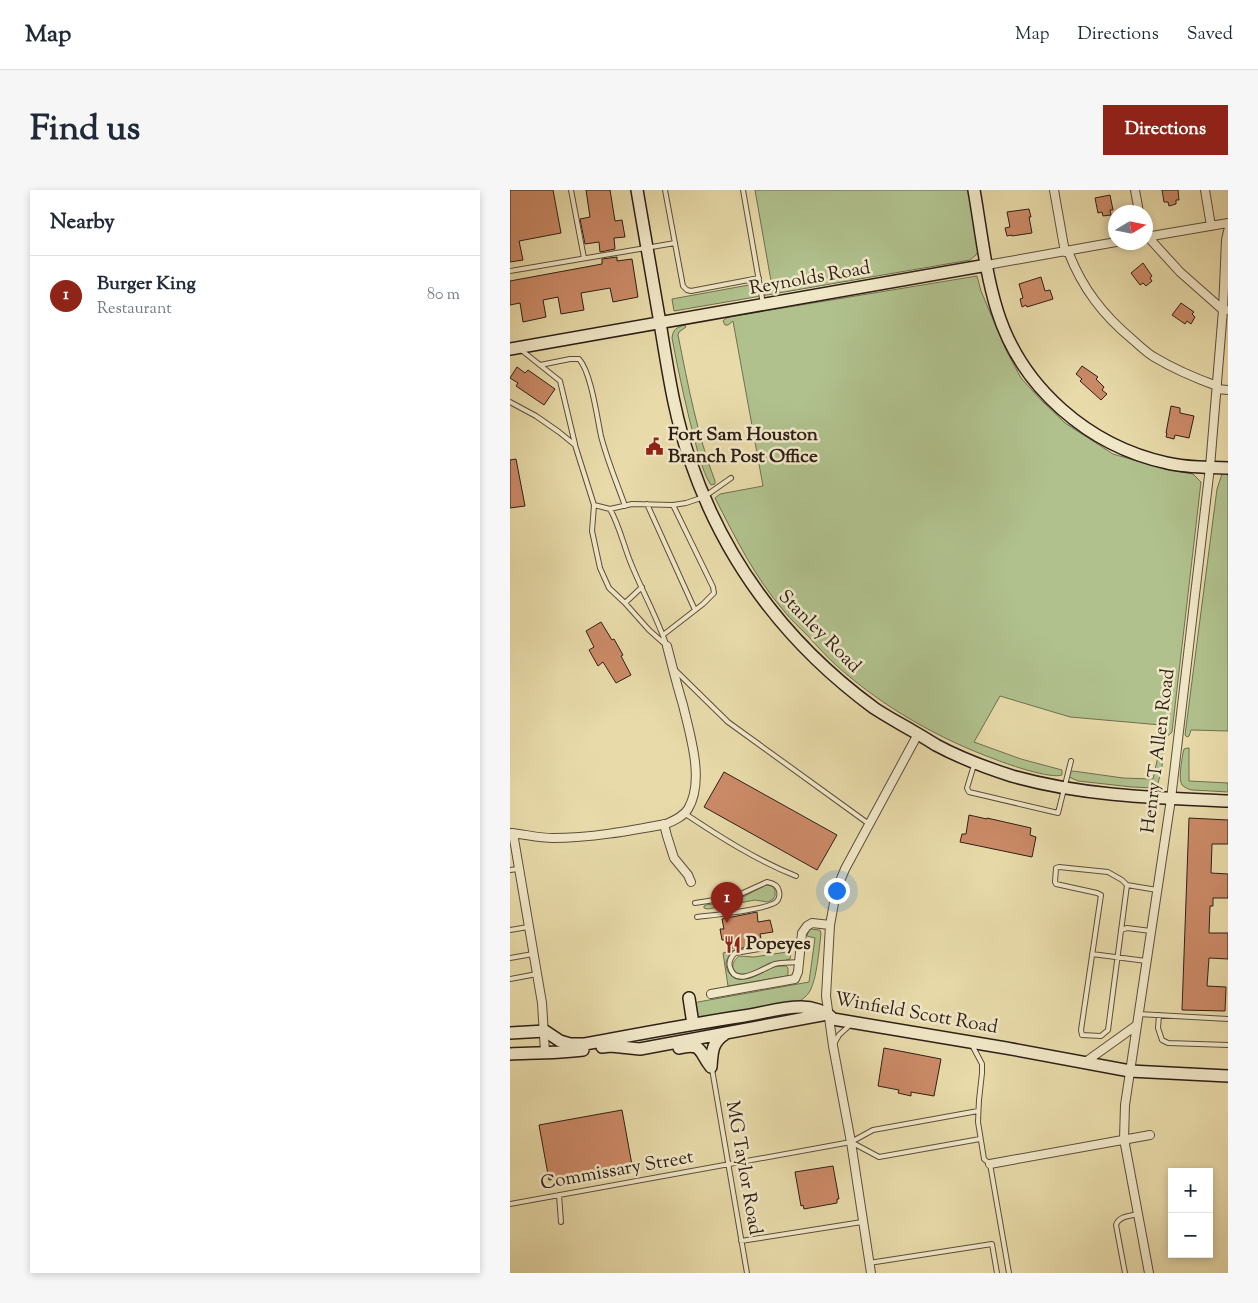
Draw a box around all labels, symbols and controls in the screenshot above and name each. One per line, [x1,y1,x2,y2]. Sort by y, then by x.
text: Map [25,18,71,52]
text: Map [1015,22,1050,48]
text: Directions [1078,22,1159,48]
text: Saved [1187,22,1233,48]
text: Find us [30,105,140,156]
button: Directions [1103,105,1228,155]
north arrow [1108,205,1153,250]
text: Nearby [50,208,115,238]
street label: Reynolds Road [747,255,873,303]
text: Burger King [97,271,196,298]
text: 1 [63,284,69,307]
text: 80 m [427,284,460,307]
text: Restaurant [97,298,172,321]
place label: Fort Sam Houston Branch Post Office [668,422,819,471]
public building icon: Fort Sam Houston Branch Post Office [644,436,664,456]
street label: Stanley Road [771,584,867,680]
street label: Henry T Allen Road [1136,667,1183,835]
your location [824,878,850,904]
pin: 1 [711,882,743,923]
place label: Popeyes [746,931,811,958]
restaurant icon: Popeyes [722,934,742,954]
street label: Winfield Scott Road [832,986,1000,1042]
street label: MG Taylor Road [718,1099,768,1237]
street label: Commissary Street [538,1144,696,1198]
map controls [1168,1168,1213,1258]
button: + [1168,1168,1213,1213]
button: − [1168,1213,1213,1258]

